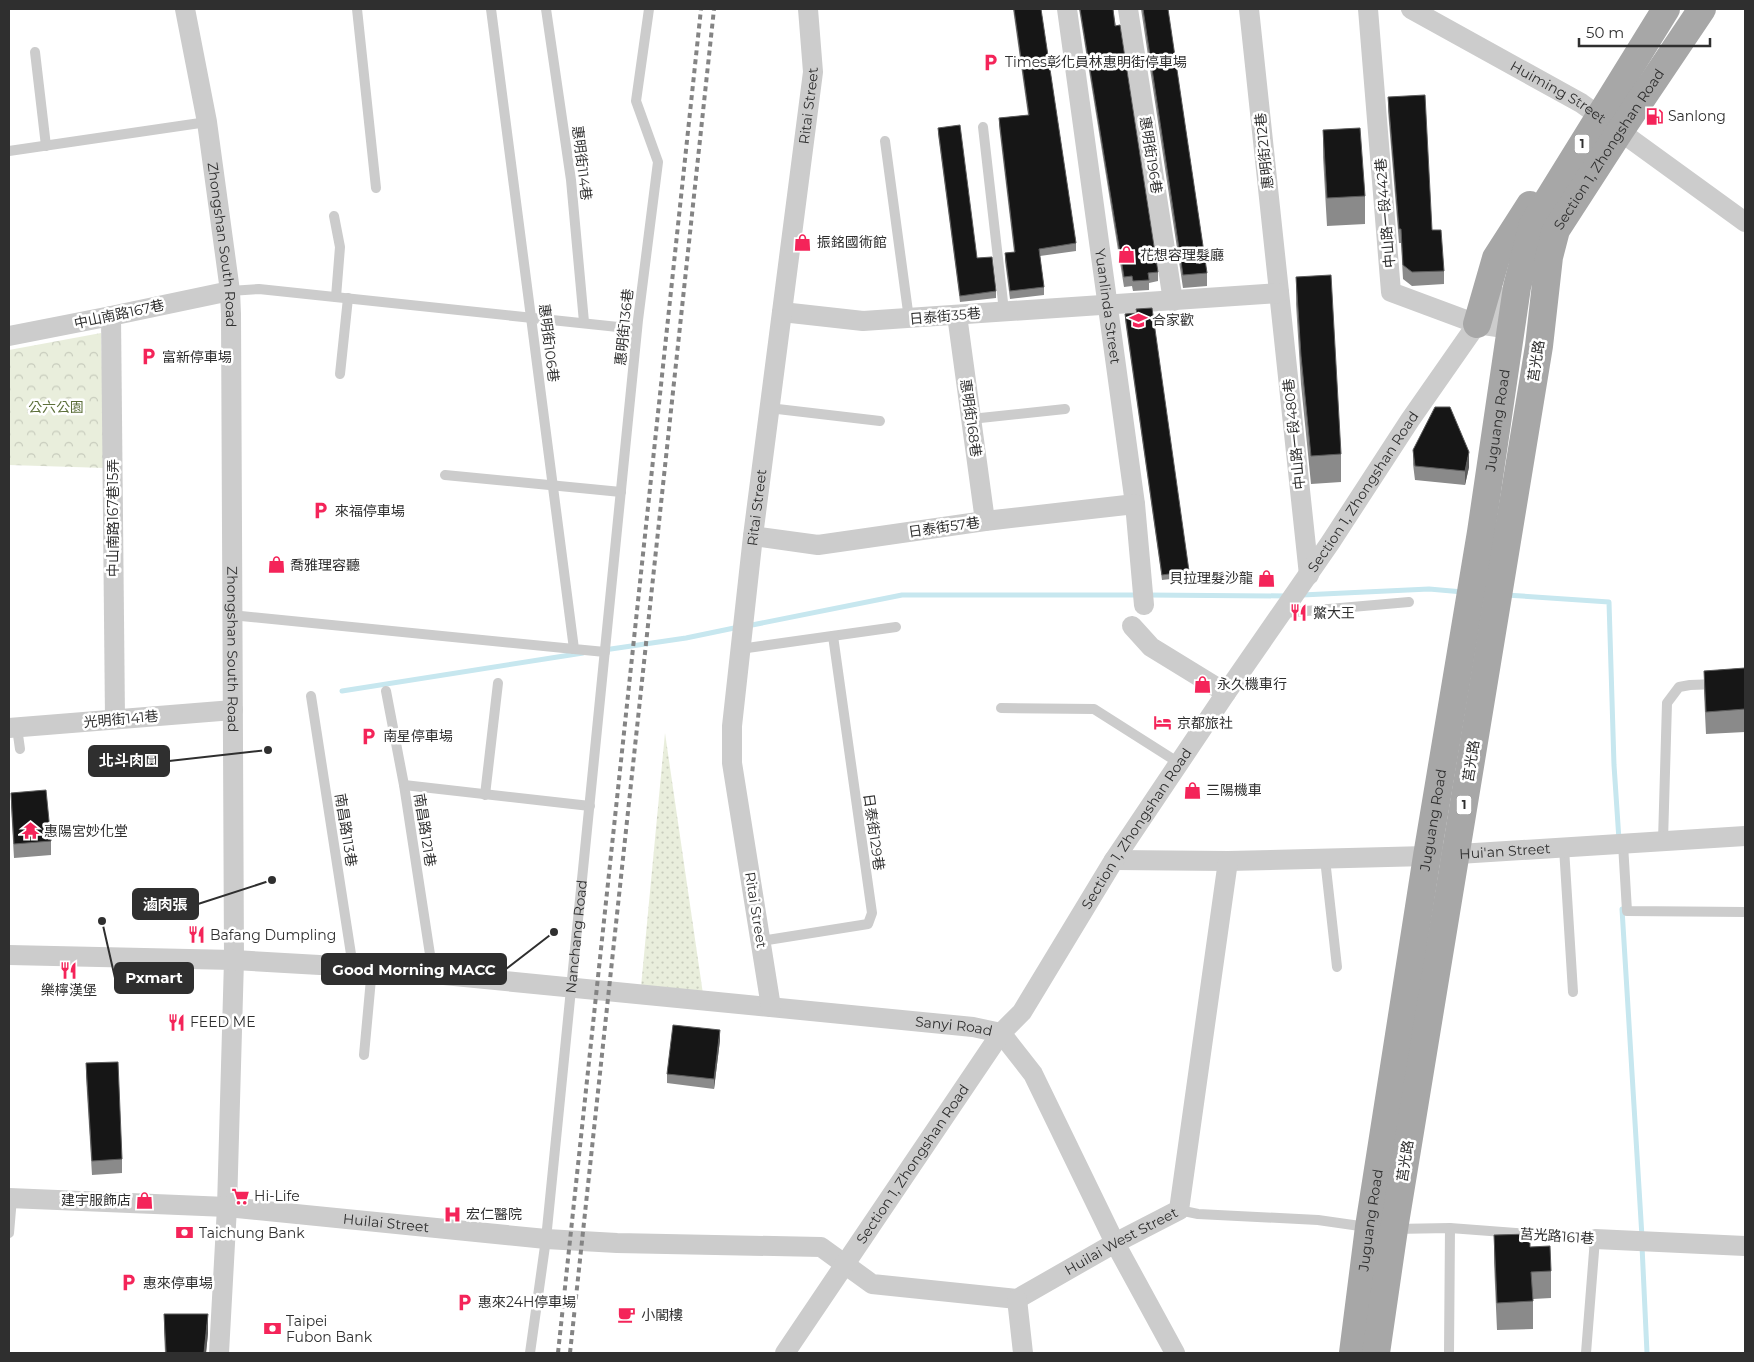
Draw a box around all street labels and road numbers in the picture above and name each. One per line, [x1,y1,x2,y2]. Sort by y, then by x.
street label: Huiming Street [1507,57,1610,127]
street label: Section 1, Zhongshan Road [1550,65,1668,233]
street label: Ritai Street [795,66,822,145]
street label: 惠明街212巷 [1251,112,1277,190]
street label: 惠明街196巷 [1136,115,1166,195]
street label: 惠明街114巷 [568,124,596,202]
road number: 1 [1574,134,1590,154]
street label: 中山路一段442巷 [1371,157,1399,269]
street label: Zhongshan South Road [204,161,240,328]
street label: Yuanlinda Street [1091,247,1125,365]
street label: 惠明街136巷 [611,288,637,366]
street label: 中山南路167巷 [72,296,166,332]
street label: 惠明街106巷 [535,303,563,383]
street label: 日泰街35巷 [909,304,981,328]
street label: 莒光路 [1524,339,1548,383]
street label: Juguang Road [1481,368,1514,473]
street label: 惠明街168巷 [957,378,985,458]
street label: 中山路一段480巷 [1279,378,1309,490]
street label: Section 1, Zhongshan Road [1304,408,1422,576]
street label: 中山南路167巷15弄 [104,459,122,577]
street label: Ritai Street [743,468,771,547]
street label: 日泰街57巷 [907,513,981,541]
street label: Zhongshan South Road [223,566,242,733]
street label: 光明街141巷 [83,707,159,731]
street label: 莒光路 [1459,739,1483,783]
street label: Section 1, Zhongshan Road [1077,745,1196,912]
street label: Juguang Road [1416,768,1450,873]
street label: 南昌路113巷 [331,792,361,868]
street label: 南昌路121巷 [410,792,440,868]
street label: 日泰街129巷 [860,792,888,872]
road number: 1 [1456,796,1472,814]
street label: Hui'an Street [1459,839,1551,863]
street label: Ritai Street [741,870,771,950]
street label: Nanchang Road [562,879,591,994]
street label: Sanyi Road [914,1012,994,1040]
street label: Section 1, Zhongshan Road [852,1081,973,1247]
street label: 莒光路 [1393,1139,1417,1183]
street label: Juguang Road [1354,1168,1387,1273]
street label: Huilai West Street [1061,1203,1181,1279]
street label: Huilai Street [342,1210,430,1236]
street label: 莒光路161巷 [1519,1224,1595,1248]

